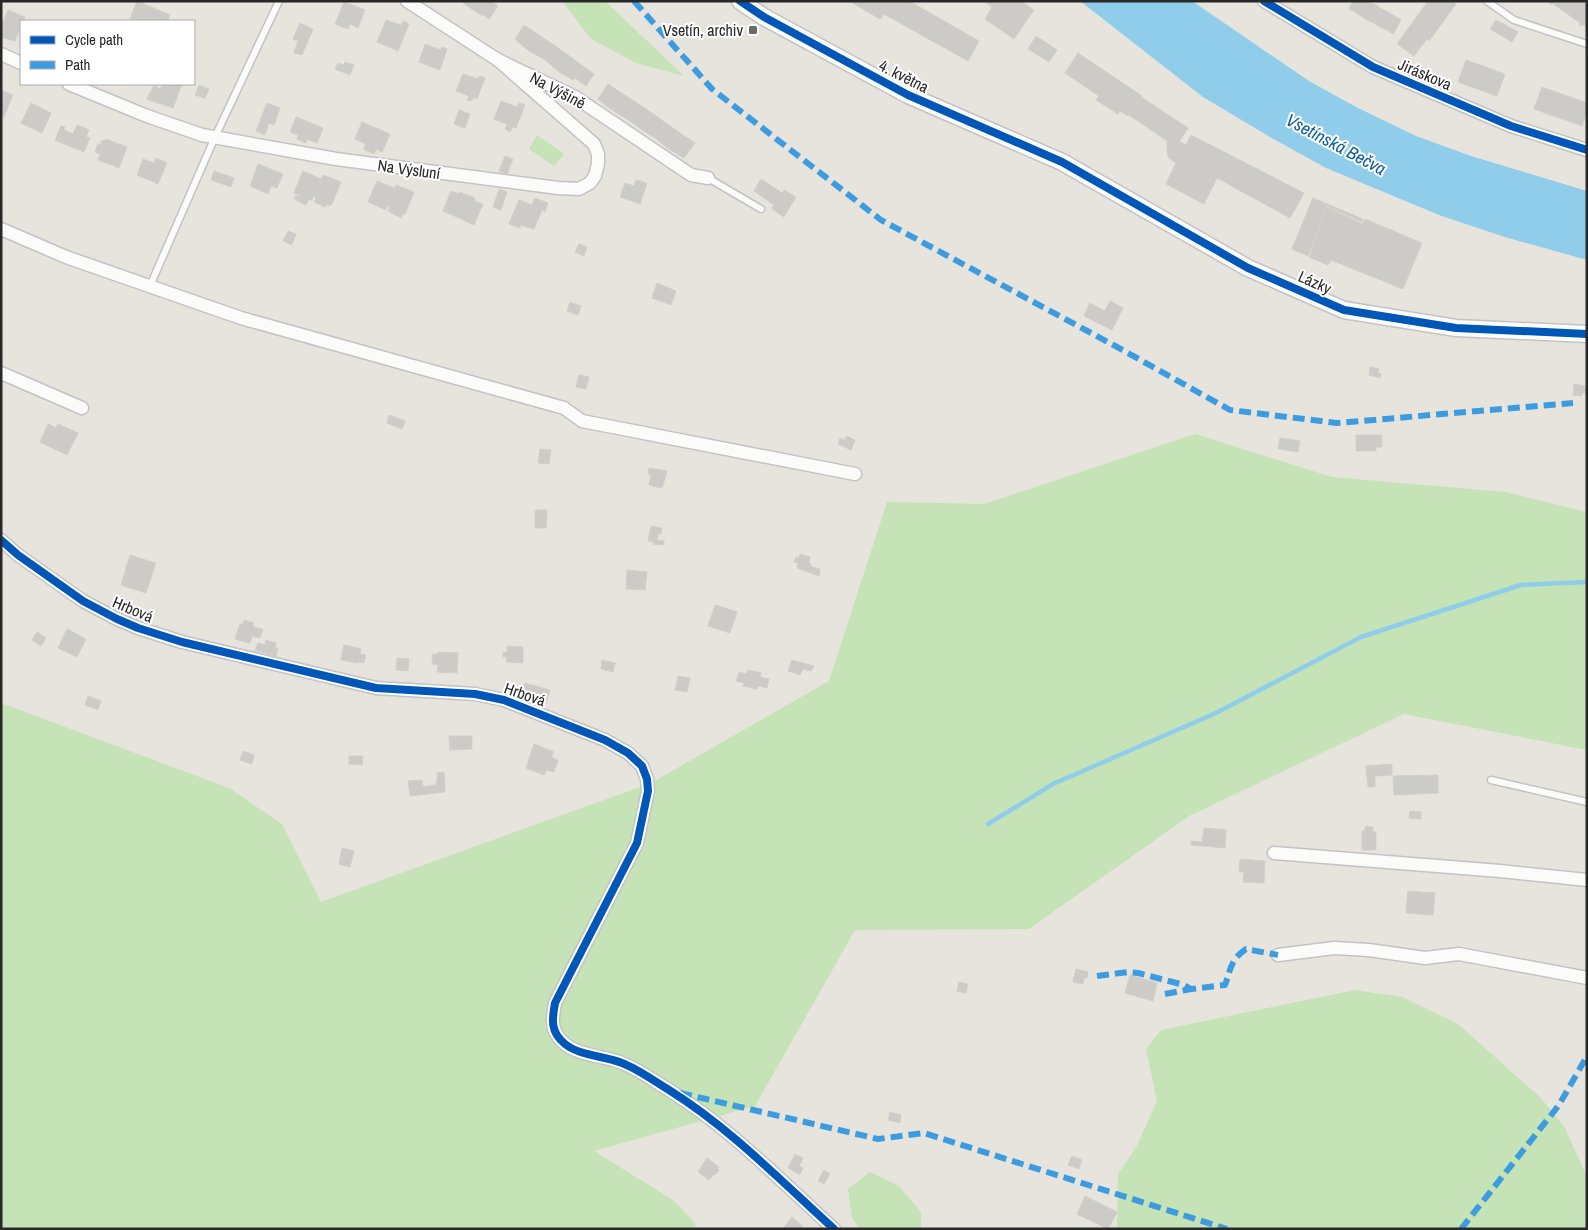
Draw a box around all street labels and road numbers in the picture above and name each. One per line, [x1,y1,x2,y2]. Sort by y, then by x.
street label: Jiráskova [1395,53,1456,95]
street label: 4. května [875,54,933,98]
street label: Na Výšině [526,66,590,114]
street label: Na Výsluní [376,154,442,184]
street label: Lázky [1295,265,1336,299]
street label: Hrbová [109,591,157,628]
street label: Hrbová [501,677,549,712]

